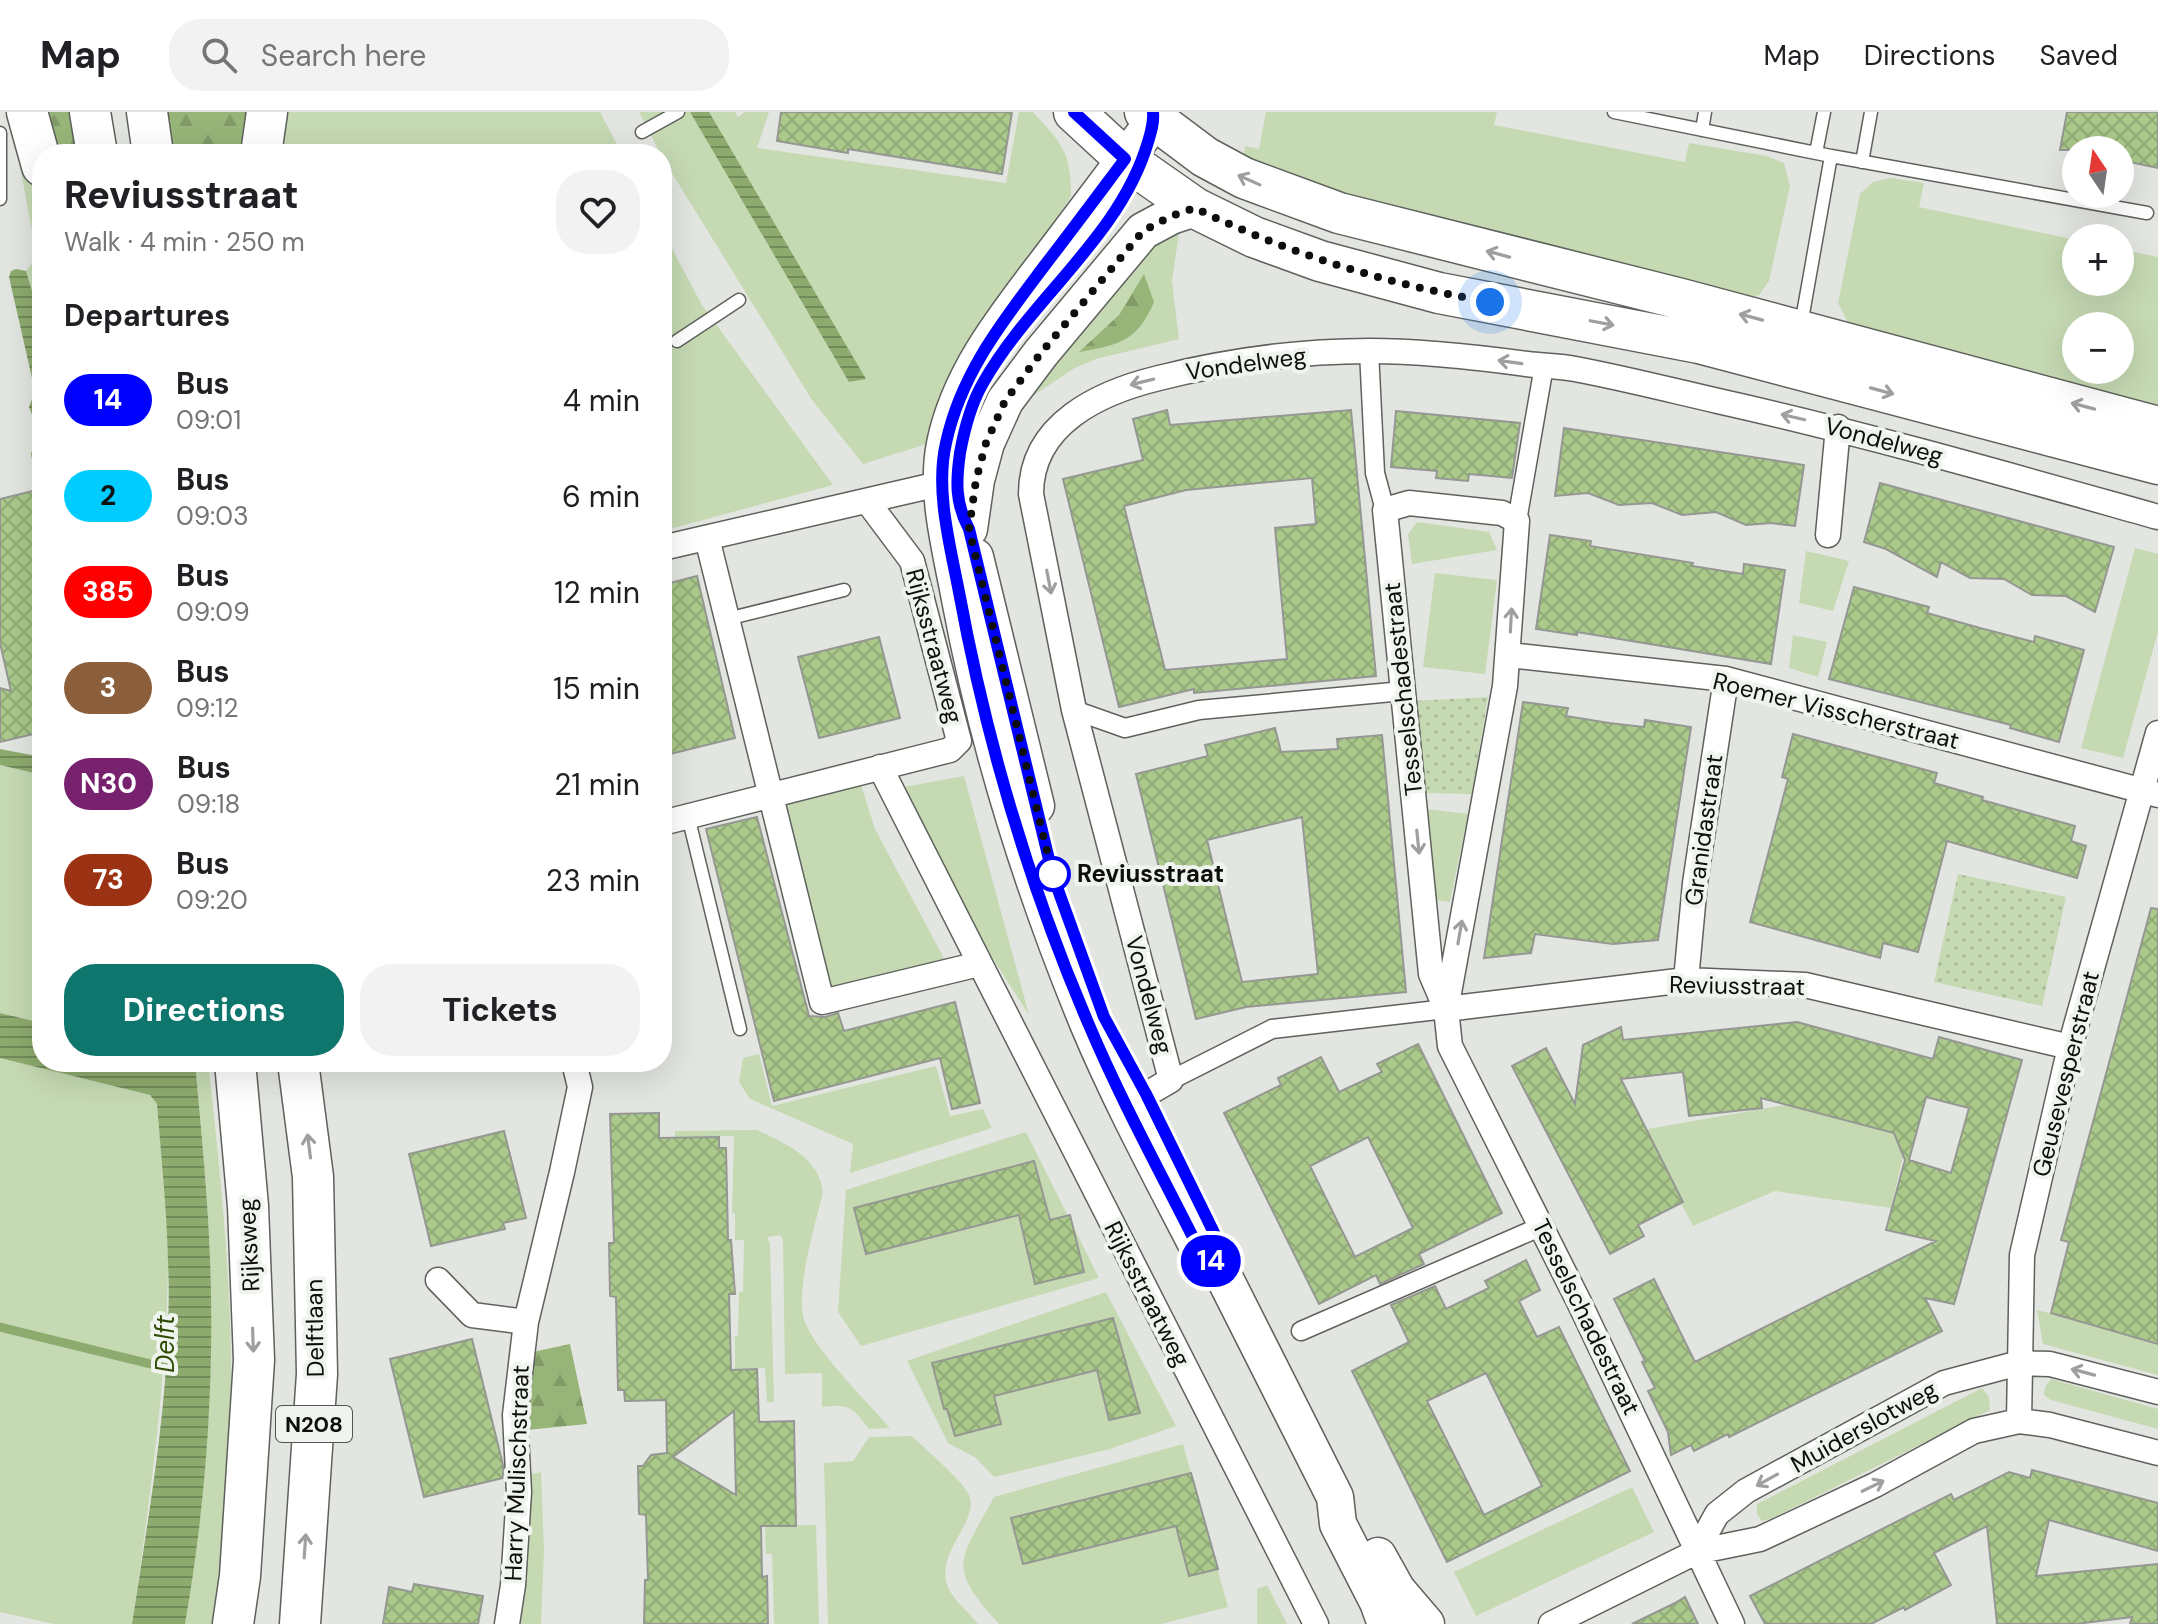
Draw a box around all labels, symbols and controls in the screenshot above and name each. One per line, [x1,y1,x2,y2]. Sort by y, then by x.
search box [169,19,729,91]
text: Map [40,30,121,80]
icon: search [197,33,241,77]
text: Search here [261,36,426,75]
text: Map [1763,37,1820,74]
text: Directions [1864,37,1996,74]
text: Saved [2040,37,2118,74]
north arrow [2062,136,2134,208]
map controls [2062,136,2134,384]
text: Reviusstraat [64,170,299,220]
button: heart [556,170,640,254]
one-way arrow [1238,172,1262,187]
button: + [2062,224,2134,296]
text: Walk · 4 min · 250 m [64,225,305,259]
one-way arrow [1486,246,1512,261]
your location [1470,282,1510,322]
text: Departures [64,296,230,335]
one-way arrow [1738,309,1764,324]
button: − [2062,312,2134,384]
one-way arrow [1588,317,1614,332]
street label: Vondelweg [1184,340,1308,387]
one-way arrow [1498,354,1523,369]
text: Bus [176,364,230,403]
one-way arrow [1129,376,1155,391]
text: 14 [94,381,122,418]
text: 4 min [563,381,640,420]
one-way arrow [1868,384,1894,399]
one-way arrow [2070,398,2096,413]
text: 09:01 [176,403,241,437]
one-way arrow [1780,409,1806,424]
street label: Vondelweg [1822,410,1947,471]
text: Bus [176,460,230,499]
text: 2 [100,477,116,514]
text: 6 min [562,477,640,516]
text: 09:03 [176,499,249,533]
text: Bus [176,556,230,595]
street label: Rijksstraatweg [899,565,970,727]
one-way arrow [1042,569,1057,594]
text: 385 [82,573,134,610]
text: 12 min [554,573,640,612]
street label: Tesselschadestraat [1376,581,1429,797]
text: 09:09 [176,595,249,629]
one-way arrow [1504,607,1519,634]
text: Bus [176,652,230,691]
street label: Roemer Visscherstraat [1710,665,1962,756]
text: 3 [100,669,116,706]
text: 15 min [553,669,640,708]
text: 09:12 [176,691,238,725]
text: Bus [177,748,231,787]
street label: Granidastraat [1678,752,1729,908]
text: N30 [80,765,137,802]
text: 21 min [554,765,640,804]
text: 09:18 [177,787,240,821]
one-way arrow [1411,828,1426,855]
text: Bus [176,844,230,883]
marker: Reviusstraat [1036,857,1070,891]
place label: Reviusstraat [1077,858,1224,889]
text: 73 [92,861,124,898]
text: 23 min [546,861,640,900]
text: 09:20 [176,883,248,917]
one-way arrow [1454,920,1469,945]
street label: Vondelweg [1119,932,1180,1057]
button: Directions [64,964,344,1056]
button: Tickets [360,964,640,1056]
street label: Geusevesperstraat [2025,968,2106,1180]
street label: Reviusstraat [1669,969,1805,1002]
one-way arrow [301,1134,316,1159]
street label: Rijksweg [231,1197,266,1293]
street label: Tesselschadestraat [1526,1214,1647,1420]
street label: Rijksstraatweg [1098,1216,1197,1372]
line badge: 14 [1175,1235,1247,1287]
text: 14 [1197,1242,1225,1279]
street label: Delftlaan [298,1279,331,1377]
water label: Delft [148,1314,182,1373]
one-way arrow [245,1326,260,1353]
street label: Harry Mulischstraat [497,1364,536,1582]
one-way arrow [2070,1364,2096,1379]
street label: Muiderslotweg [1785,1374,1942,1480]
road number: N208 [276,1406,352,1442]
one-way arrow [1756,1473,1780,1488]
one-way arrow [1860,1478,1884,1493]
one-way arrow [298,1533,313,1560]

